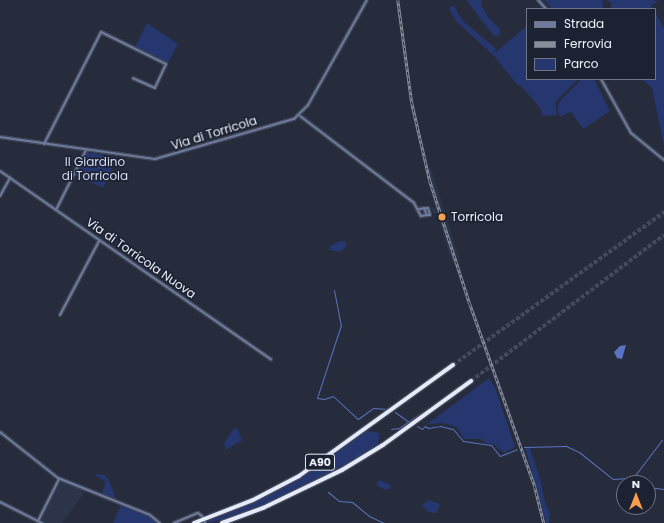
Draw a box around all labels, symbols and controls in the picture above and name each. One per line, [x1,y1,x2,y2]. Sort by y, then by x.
legend [526,8,656,80]
text: Strada [564,15,604,32]
text: Ferrovia [564,35,612,52]
text: Parco [564,55,599,72]
street label: Via di Torricola [169,113,259,153]
park label: Il Giardino di Torricola [62,155,128,183]
place label: Torricola [451,210,503,224]
marker: Torricola [436,211,448,223]
street label: Via di Torricola Nuova [83,215,199,301]
road number: A90 [304,453,336,471]
north arrow [616,475,656,515]
text: N [632,476,640,492]

